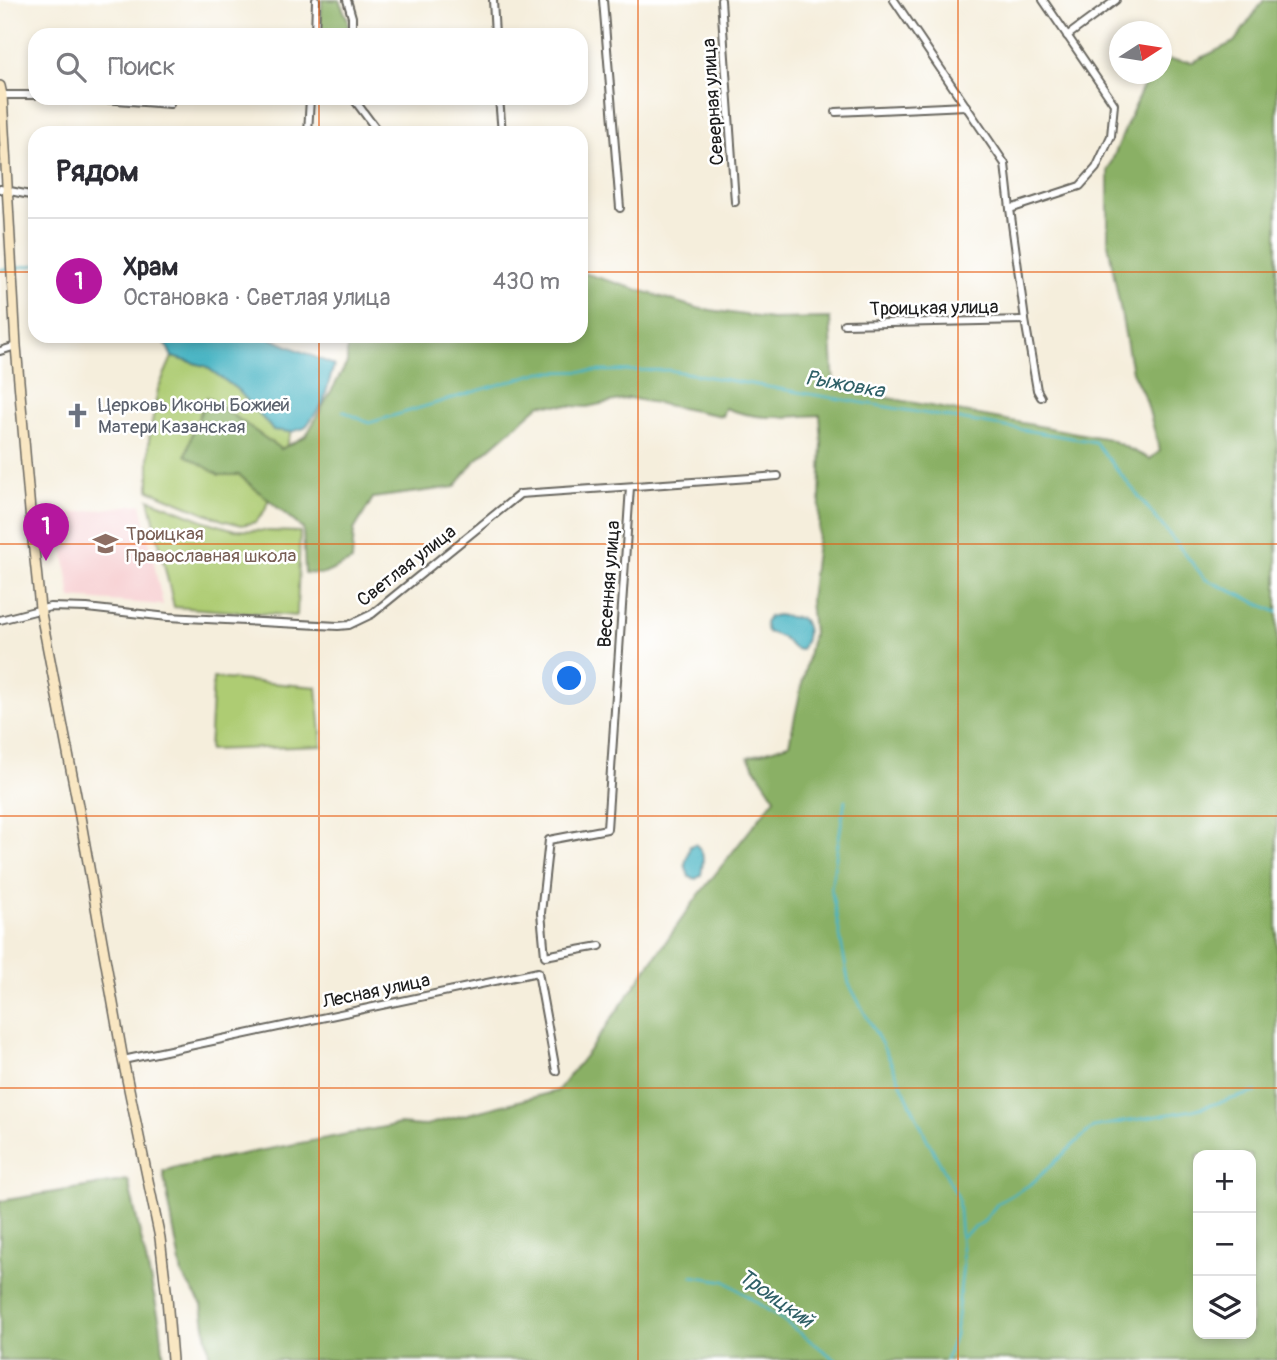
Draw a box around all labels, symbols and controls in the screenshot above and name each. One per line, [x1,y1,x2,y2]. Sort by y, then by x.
north arrow [1109,21,1172,84]
search box [28,28,588,105]
street label: Северная улица [697,37,729,166]
icon: search [52,48,90,86]
text: Поиск [108,51,176,83]
text: Рядом [56,153,139,190]
text: Храм [123,251,178,283]
text: 1 [75,267,84,296]
text: 430 m [493,267,560,296]
text: Остановка · Светлая улица [123,283,390,312]
street label: Троицкая улица [869,295,999,321]
water label: Рыжовка [803,364,888,405]
place label: Церковь Иконы Божией Матери Казанская [98,393,290,439]
church icon: Церковь Иконы Божией Матери Казанская [64,401,92,429]
pin: 1 [23,503,69,561]
street label: Светлая улица [352,520,461,612]
street label: Весенняя улица [593,520,625,648]
place label: Троицкая Православная школа [126,522,296,568]
school or university icon: Троицкая Православная школа [92,530,120,558]
your location [552,661,586,695]
street label: Лесная улица [319,968,432,1014]
map controls [1193,1150,1256,1339]
button: + [1193,1150,1256,1213]
button: − [1193,1213,1256,1276]
water label: Троицкий [733,1263,820,1335]
button: layers [1193,1276,1256,1339]

